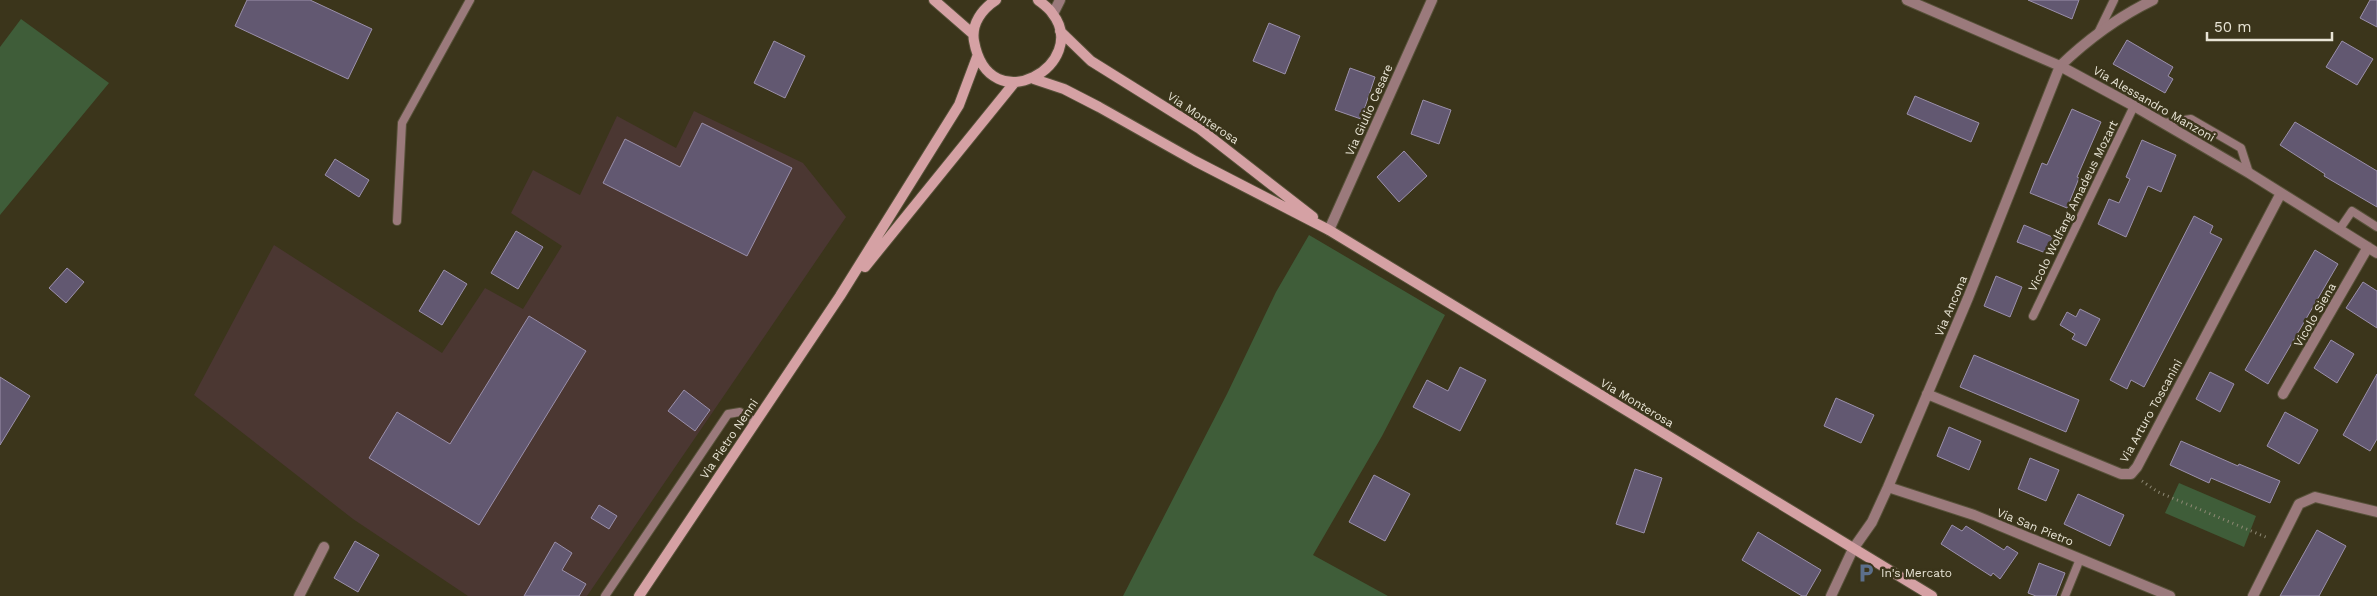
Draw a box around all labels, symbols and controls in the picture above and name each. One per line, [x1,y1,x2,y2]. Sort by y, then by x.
scale bar [2207,10,2332,42]
text: 50 m [2214,18,2251,36]
street label: Via Giulio Cesare [1342,62,1396,158]
street label: Via Alessandro Manzoni [2091,63,2217,145]
street label: Via Monterosa [1165,89,1242,147]
street label: Vicolo Wolfang Amadeus Mozart [2025,118,2121,294]
street label: Via Ancona [1932,273,1970,338]
street label: Vicolo Siena [2291,280,2339,350]
street label: Via Arturo Toscanini [2117,357,2185,465]
street label: Via Monterosa [1598,376,1676,431]
street label: Via Pietro Nenni [697,396,761,482]
street label: Via San Pietro [1995,505,2075,549]
parking icon: In's Mercato [1855,562,1877,584]
place label: In's Mercato [1881,566,1952,580]

